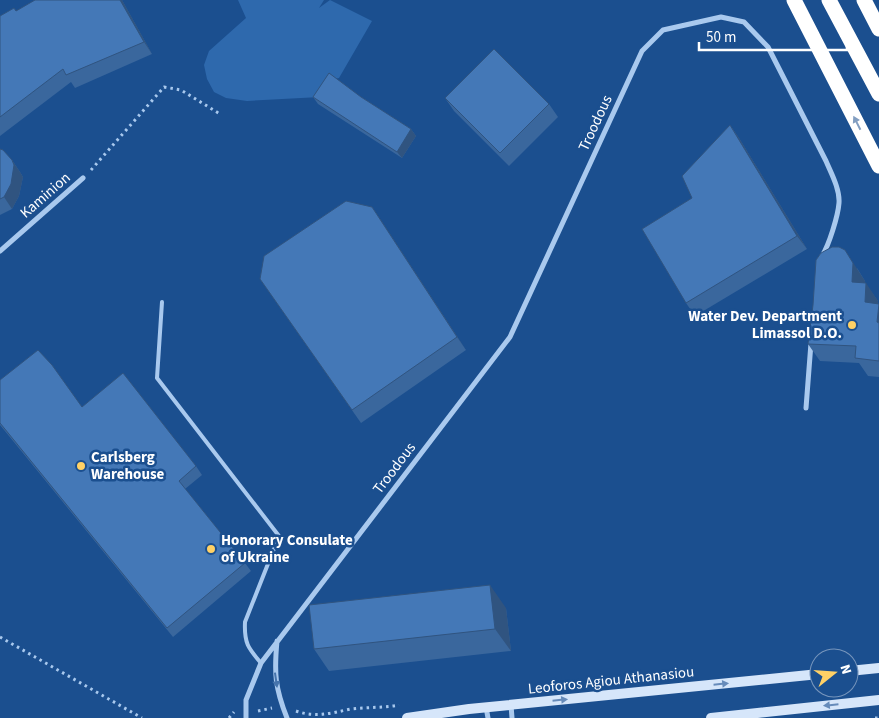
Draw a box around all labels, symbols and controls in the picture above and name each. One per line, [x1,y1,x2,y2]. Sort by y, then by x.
scale bar [699,20,846,52]
text: 50 m [706,27,736,48]
street label: Troodous [573,92,618,155]
one-way arrow [853,116,861,130]
street label: Kaminion [16,168,75,223]
place label: Water Dev. Department Limassol D.O. [688,306,842,344]
marker: Water Dev. Department Limassol D.O. [846,319,858,331]
street label: Troodous [368,438,421,498]
place label: Carlsberg Warehouse [91,447,165,485]
marker: Carlsberg Warehouse [75,460,87,472]
place label: Honorary Consulate of Ukraine [221,530,353,568]
marker: Honorary Consulate of Ukraine [205,543,217,555]
north arrow [809,648,859,698]
street label: Leoforos Agiou Athanasiou [527,661,695,700]
text: N [835,662,856,677]
one-way arrow [272,673,280,689]
one-way arrow [714,680,730,688]
one-way arrow [552,696,568,704]
one-way arrow [822,701,838,709]

